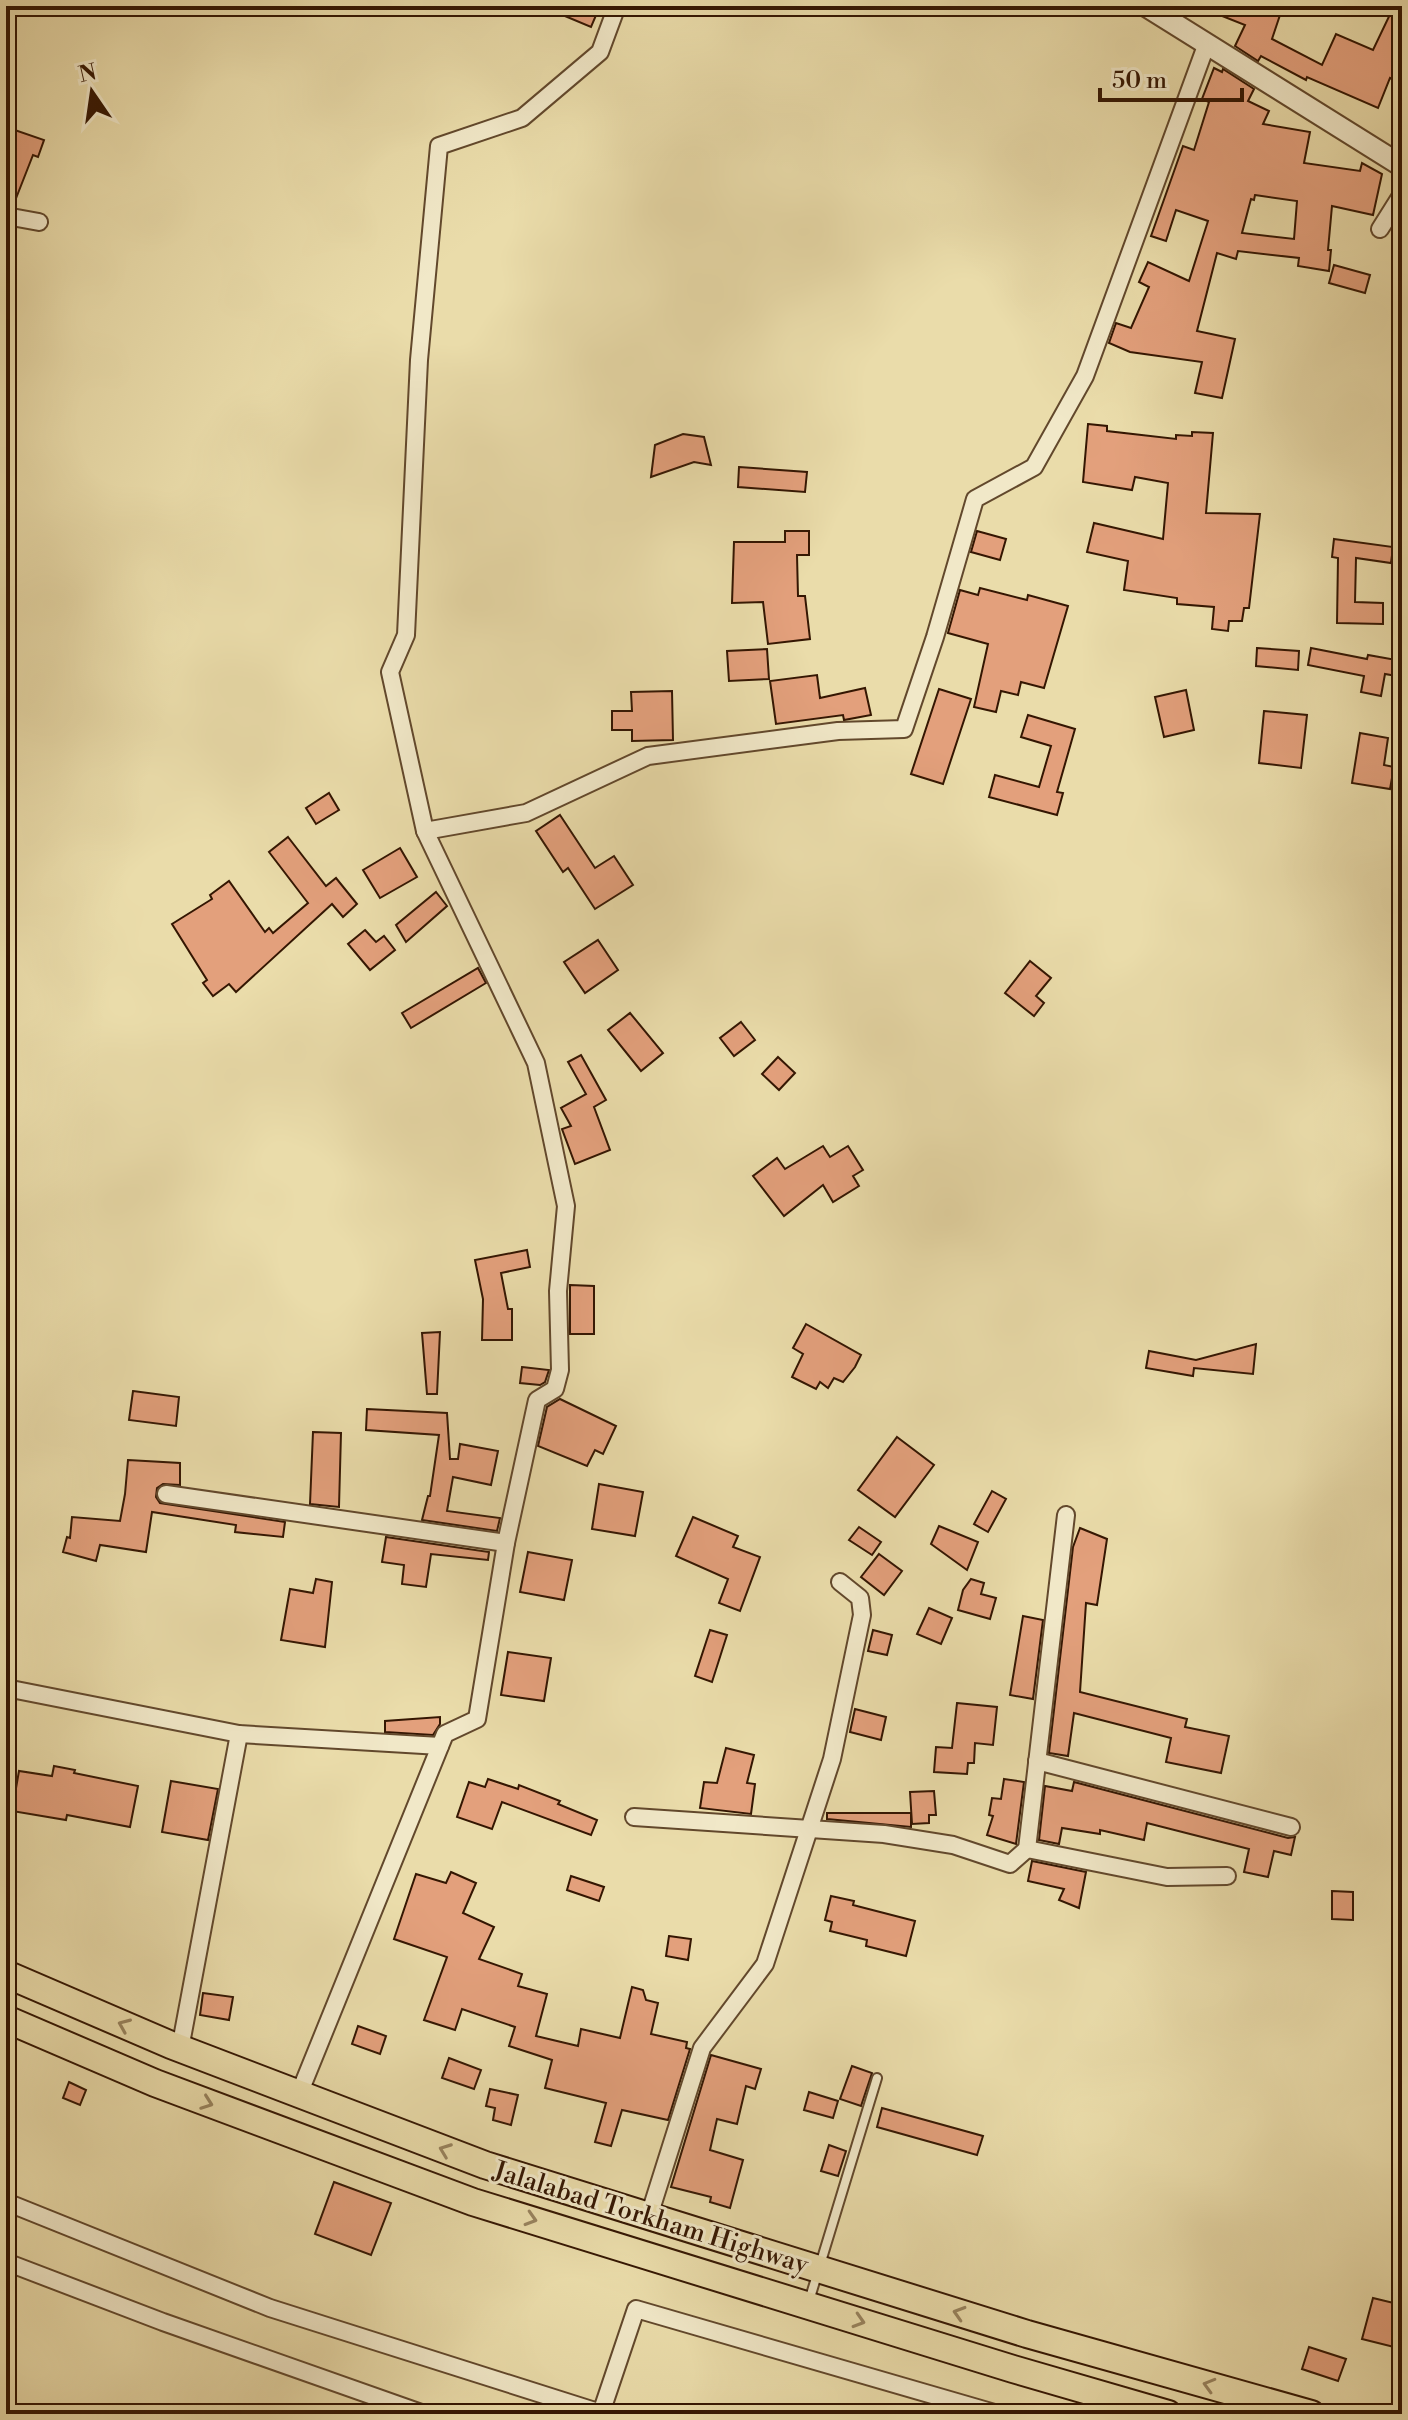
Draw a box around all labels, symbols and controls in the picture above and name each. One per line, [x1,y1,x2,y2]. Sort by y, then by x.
north arrow [52,52,132,132]
scale bar [1100,52,1242,102]
text: N [76,59,100,89]
text: 50 m [1112,66,1167,96]
one-way arrow [118,2019,132,2035]
one-way arrow [199,2093,213,2110]
one-way arrow [439,2143,453,2160]
street label: Jalalabad Torkham Highway [488,2154,812,2281]
one-way arrow [523,2210,537,2226]
one-way arrow [953,2306,967,2322]
one-way arrow [852,2312,866,2328]
one-way arrow [1203,2378,1217,2394]

